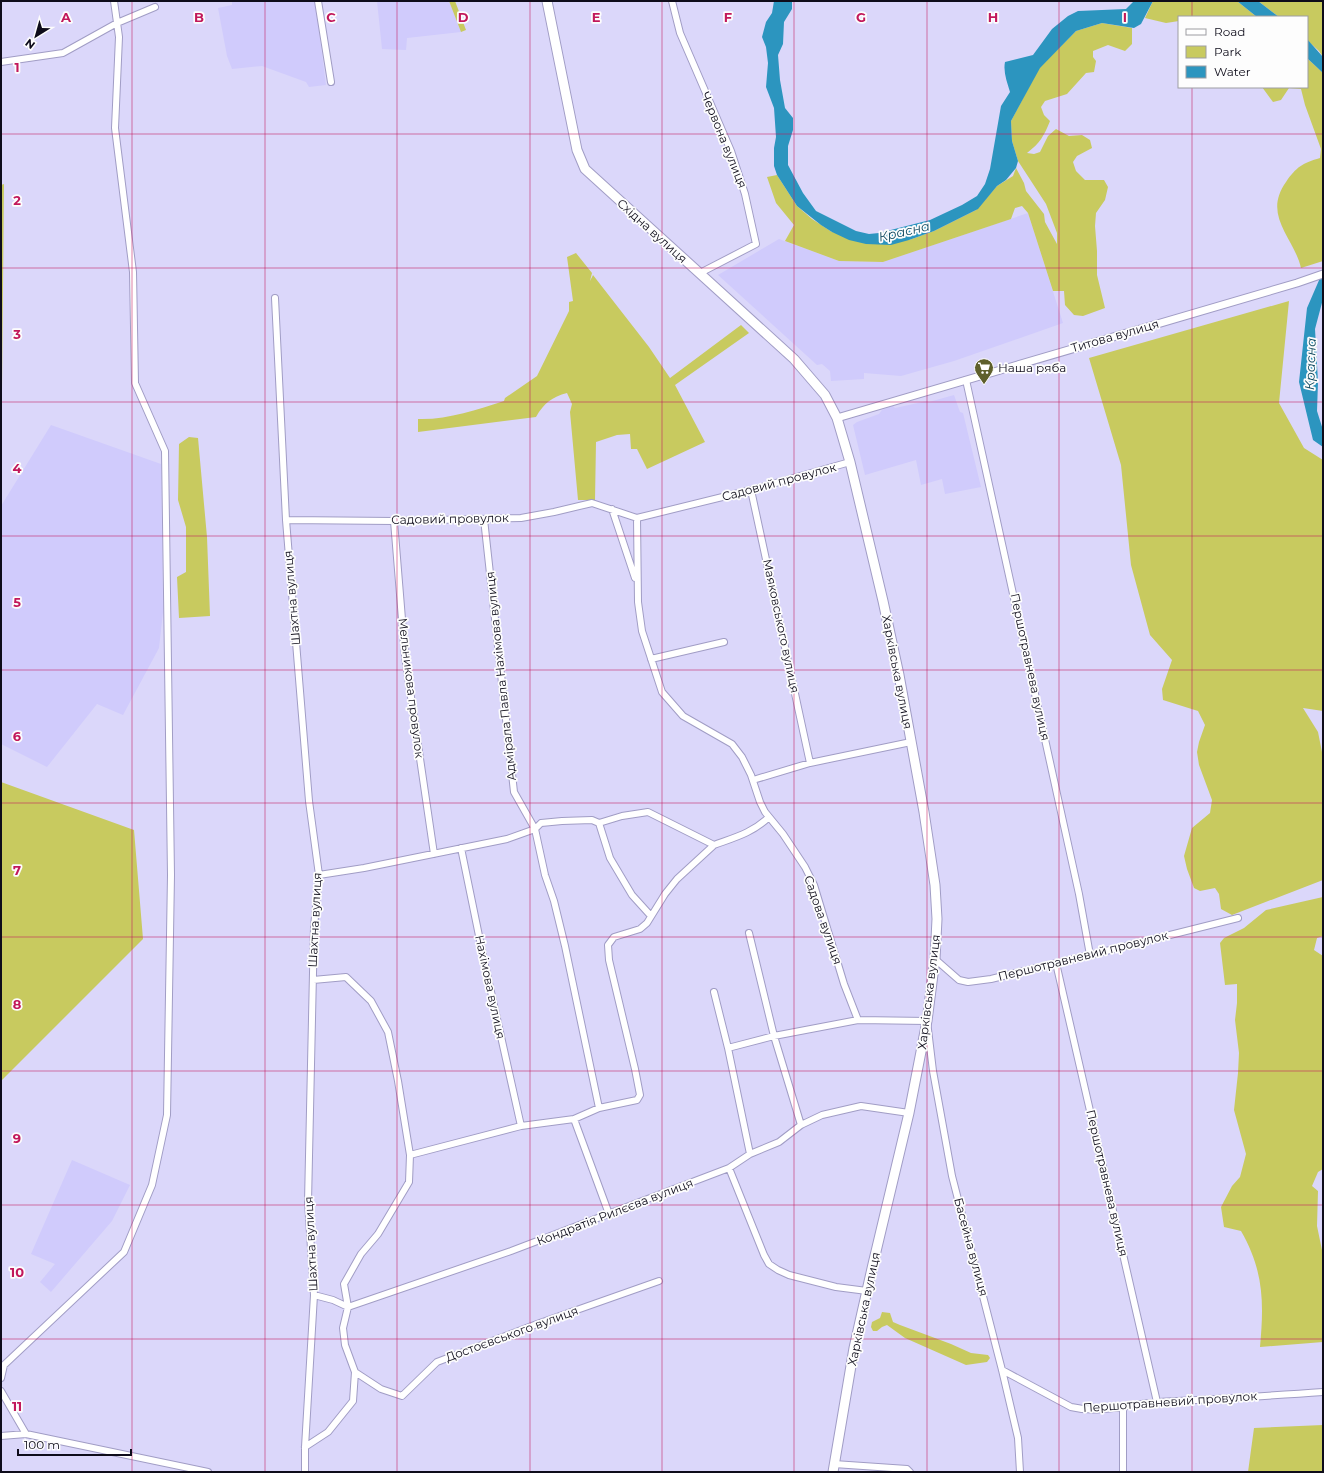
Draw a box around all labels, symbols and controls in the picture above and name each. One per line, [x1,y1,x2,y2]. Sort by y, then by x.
text: A [60,9,72,25]
text: B [194,9,204,25]
text: C [326,9,336,25]
text: D [458,9,469,25]
text: E [592,9,601,25]
text: F [724,9,732,25]
text: G [856,9,866,25]
text: H [988,9,998,25]
text: I [1123,9,1127,25]
north arrow [16,16,56,56]
legend [1178,16,1308,88]
text: Road [1214,24,1245,39]
text: N [22,36,38,52]
text: Park [1214,44,1242,59]
text: 1 [14,59,20,75]
text: Water [1214,64,1251,79]
street label: Червона вулиця [698,90,751,190]
text: 2 [13,192,21,208]
street label: Східна вулиця [614,195,690,266]
water label: Красна [877,217,931,245]
street label: Титова вулиця [1069,316,1160,355]
text: 3 [12,326,21,342]
water label: Красна [1301,338,1319,390]
supermarket icon: Наша ряба [973,357,995,385]
place label: Наша ряба [998,360,1066,375]
street label: Садовий провулок [720,459,838,504]
text: 4 [13,460,22,476]
street label: Садовий провулок [391,510,509,527]
street label: Шахтна вулиця [280,550,303,646]
street label: Маяковського вулиця [760,558,803,694]
street label: Адмірала Павла Нахімова вулиця [482,571,519,781]
street label: Першотравнева вулиця [1008,592,1053,742]
text: 5 [13,594,21,610]
street label: Харківська вулиця [879,614,916,730]
street label: Мельникова провулок [395,617,428,759]
text: 6 [13,728,22,744]
text: 7 [13,862,21,878]
street label: Шахтна вулиця [305,872,324,968]
street label: Садова вулиця [801,873,846,966]
street label: Першотравневий провулок [996,927,1169,984]
street label: Нахімова вулиця [472,933,509,1040]
street label: Харківська вулиця [914,933,943,1050]
text: 8 [13,996,22,1012]
street label: Першотравнева вулиця [1083,1108,1132,1258]
text: 9 [13,1130,21,1146]
street label: Кондратія Рилєєва вулиця [534,1175,695,1248]
street label: Шахтна вулиця [301,1196,320,1292]
street label: Басейна вулиця [951,1196,992,1298]
street label: Харківська вулиця [844,1251,883,1367]
text: 10 [10,1264,24,1280]
street label: Достоєвського вулиця [444,1303,580,1365]
street label: Першотравневий провулок [1082,1388,1258,1415]
text: 11 [12,1398,22,1414]
scale bar [18,1431,131,1457]
text: 100 m [24,1437,60,1452]

